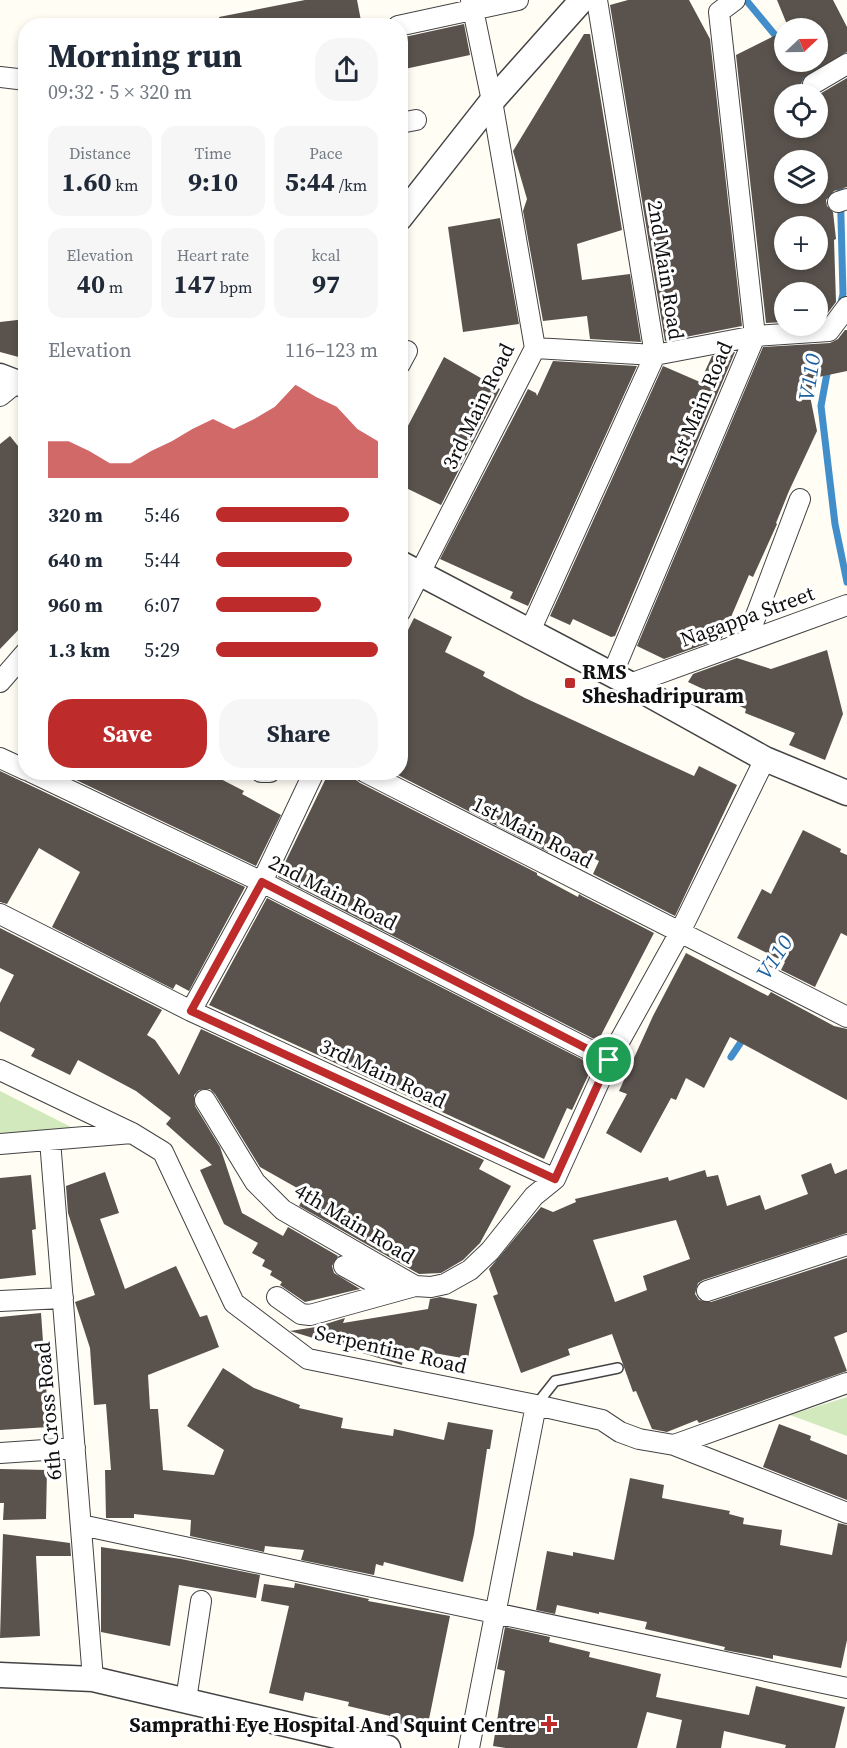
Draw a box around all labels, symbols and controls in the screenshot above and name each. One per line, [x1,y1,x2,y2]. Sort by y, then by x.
north arrow [774,18,828,72]
map controls [774,18,828,336]
text: Morning run [48,33,242,78]
button: share [315,38,378,101]
text: 09:32 · 5 × 320 m [48,78,192,106]
button: locate [774,84,828,138]
text: Distance [69,142,131,164]
text: Time [194,142,232,164]
text: Pace [309,142,343,164]
button: layers [774,150,828,204]
text: 1.60 [62,164,112,200]
text: 9:10 [188,164,238,200]
text: 5:44 [285,164,335,200]
text: km [112,174,138,196]
text: /km [335,174,367,196]
street label: 2nd Main Road [641,198,691,342]
button: + [774,216,828,270]
text: Elevation [67,244,133,266]
text: Heart rate [177,244,249,266]
text: kcal [311,244,341,266]
text: 40 [77,266,105,302]
text: 147 [174,266,216,302]
text: 97 [312,266,340,302]
text: m [105,276,123,298]
text: bpm [216,276,252,298]
button: − [774,282,828,336]
text: Elevation [48,336,132,364]
text: 116–123 m [285,336,378,364]
street label: 1st Main Road [661,336,739,469]
street label: 3rd Main Road [435,338,521,474]
water label: V110 [791,351,827,403]
text: 320 m [48,501,103,529]
text: 5:46 [144,501,180,529]
text: 640 m [48,546,103,574]
text: 5:44 [144,546,180,574]
street label: Nagappa Street [676,578,818,654]
text: 960 m [48,591,103,619]
text: 6:07 [144,591,180,619]
text: 1.3 km [48,636,110,664]
text: 5:29 [144,636,180,664]
place label: RMS Sheshadripuram [582,657,744,710]
marker: RMS Sheshadripuram [563,676,577,690]
button: Save [48,699,207,768]
button: Share [219,699,378,768]
street label: 1st Main Road [468,789,598,875]
street label: 2nd Main Road [264,847,402,937]
water label: V110 [749,929,799,985]
street label: 3rd Main Road [315,1031,451,1115]
pin [583,1034,634,1085]
icon: arrive [592,1043,625,1076]
street label: 4th Main Road [289,1176,421,1270]
street label: Serpentine Road [312,1317,470,1381]
street label: 6th Cross Road [27,1340,69,1481]
place label: Samprathi Eye Hospital And Squint Centre [129,1710,536,1739]
marker: Samprathi Eye Hospital And Squint Centre [540,1715,558,1733]

